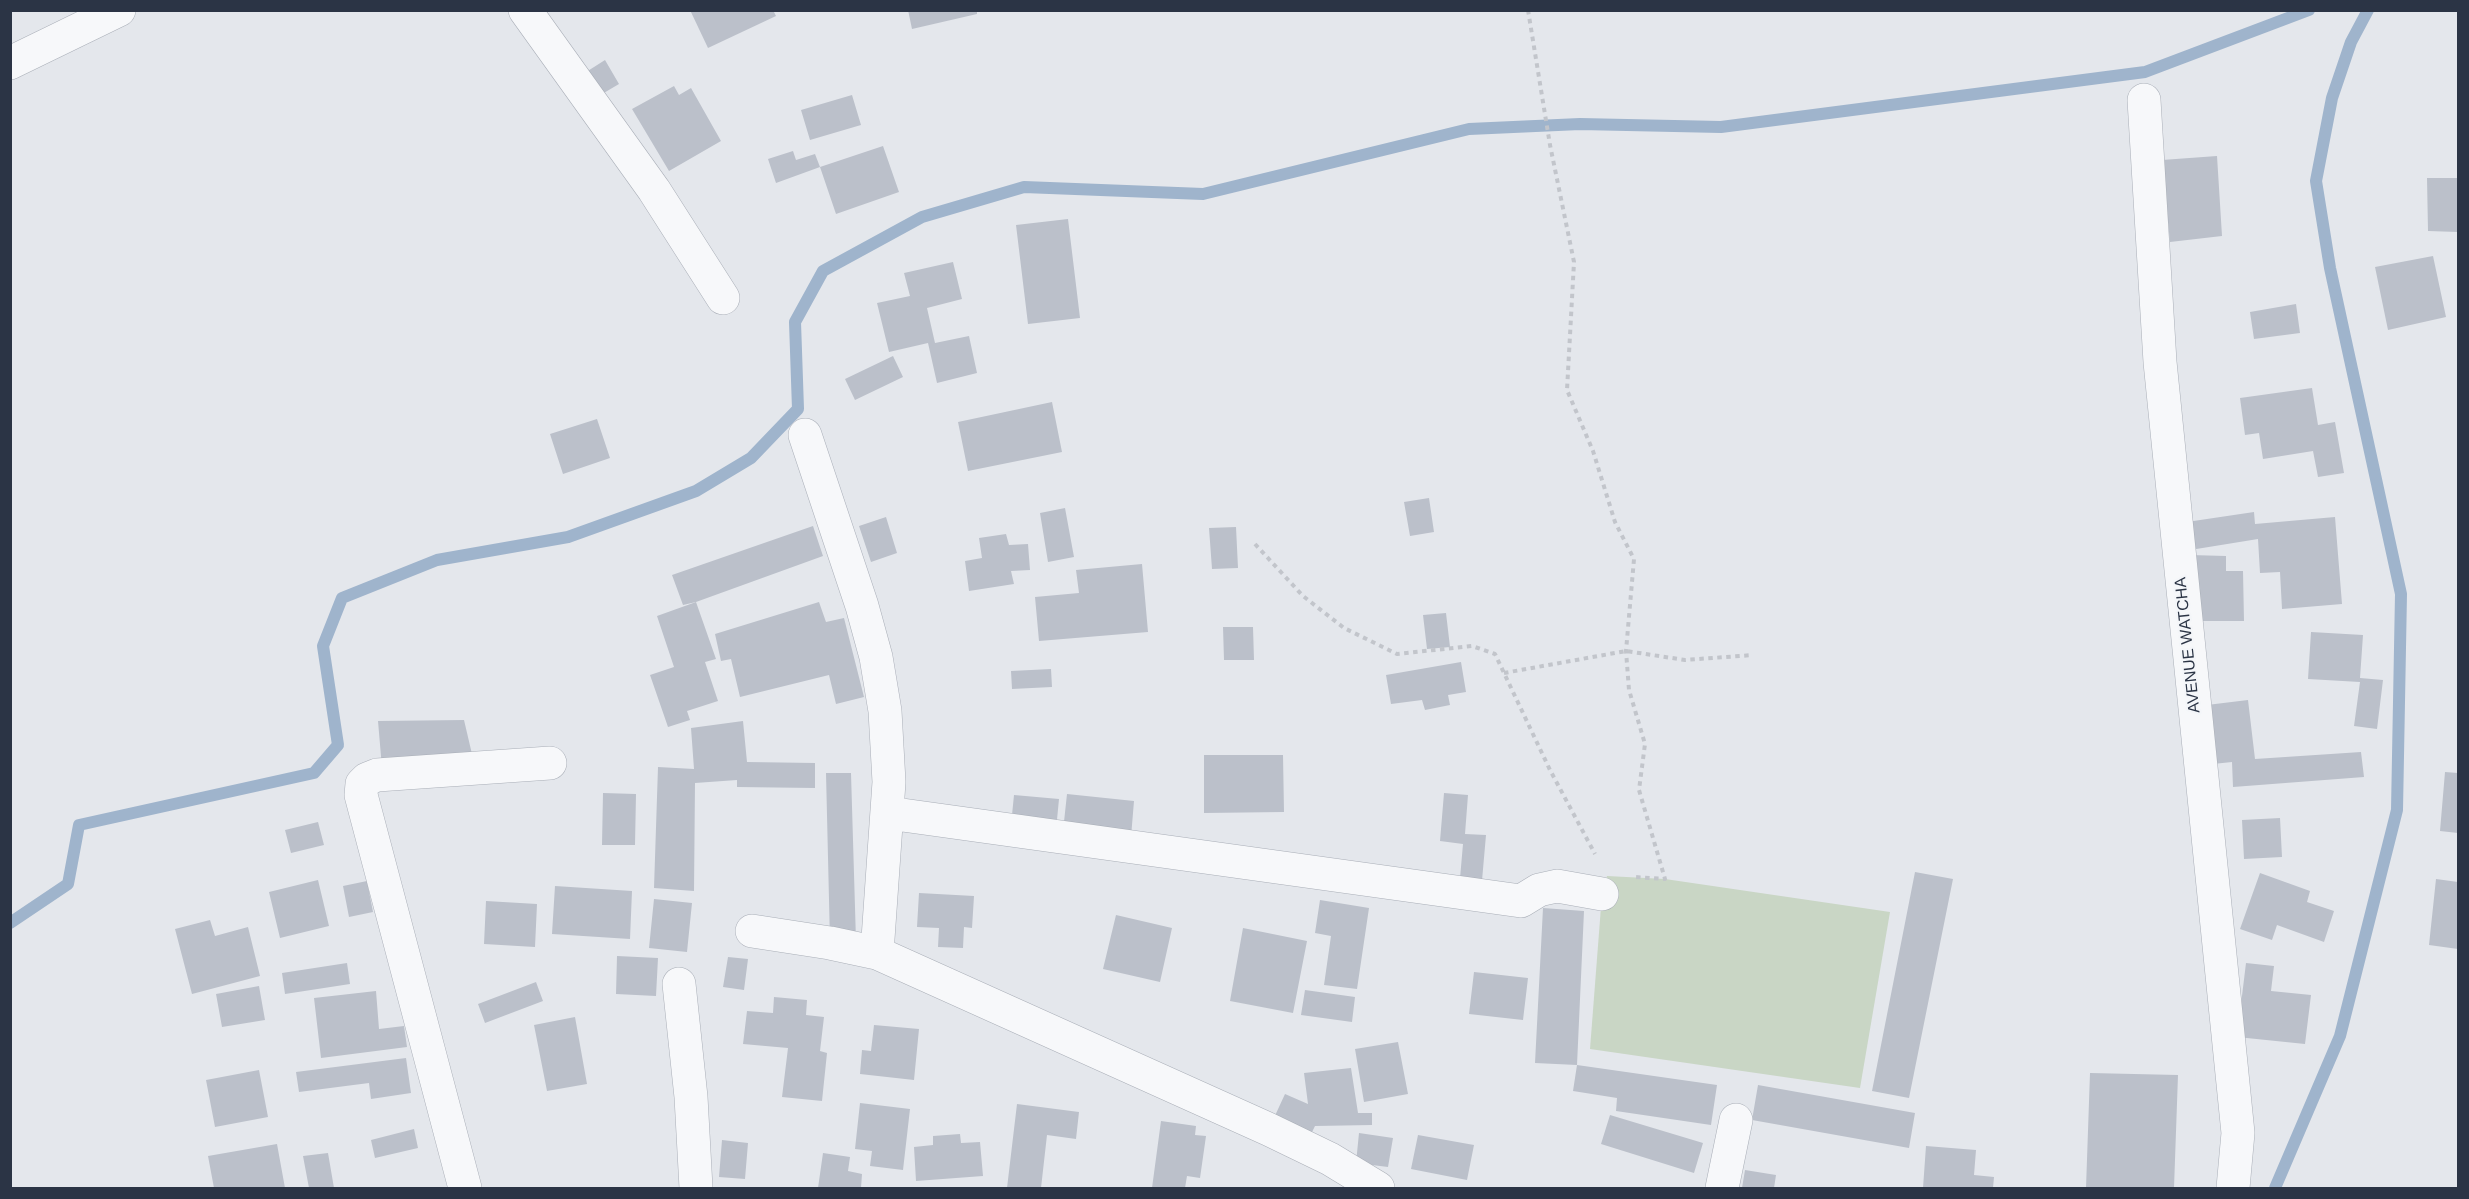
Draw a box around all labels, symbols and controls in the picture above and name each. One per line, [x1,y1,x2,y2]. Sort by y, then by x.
street label: AVENUE WATCHA [2171,576,2205,714]

